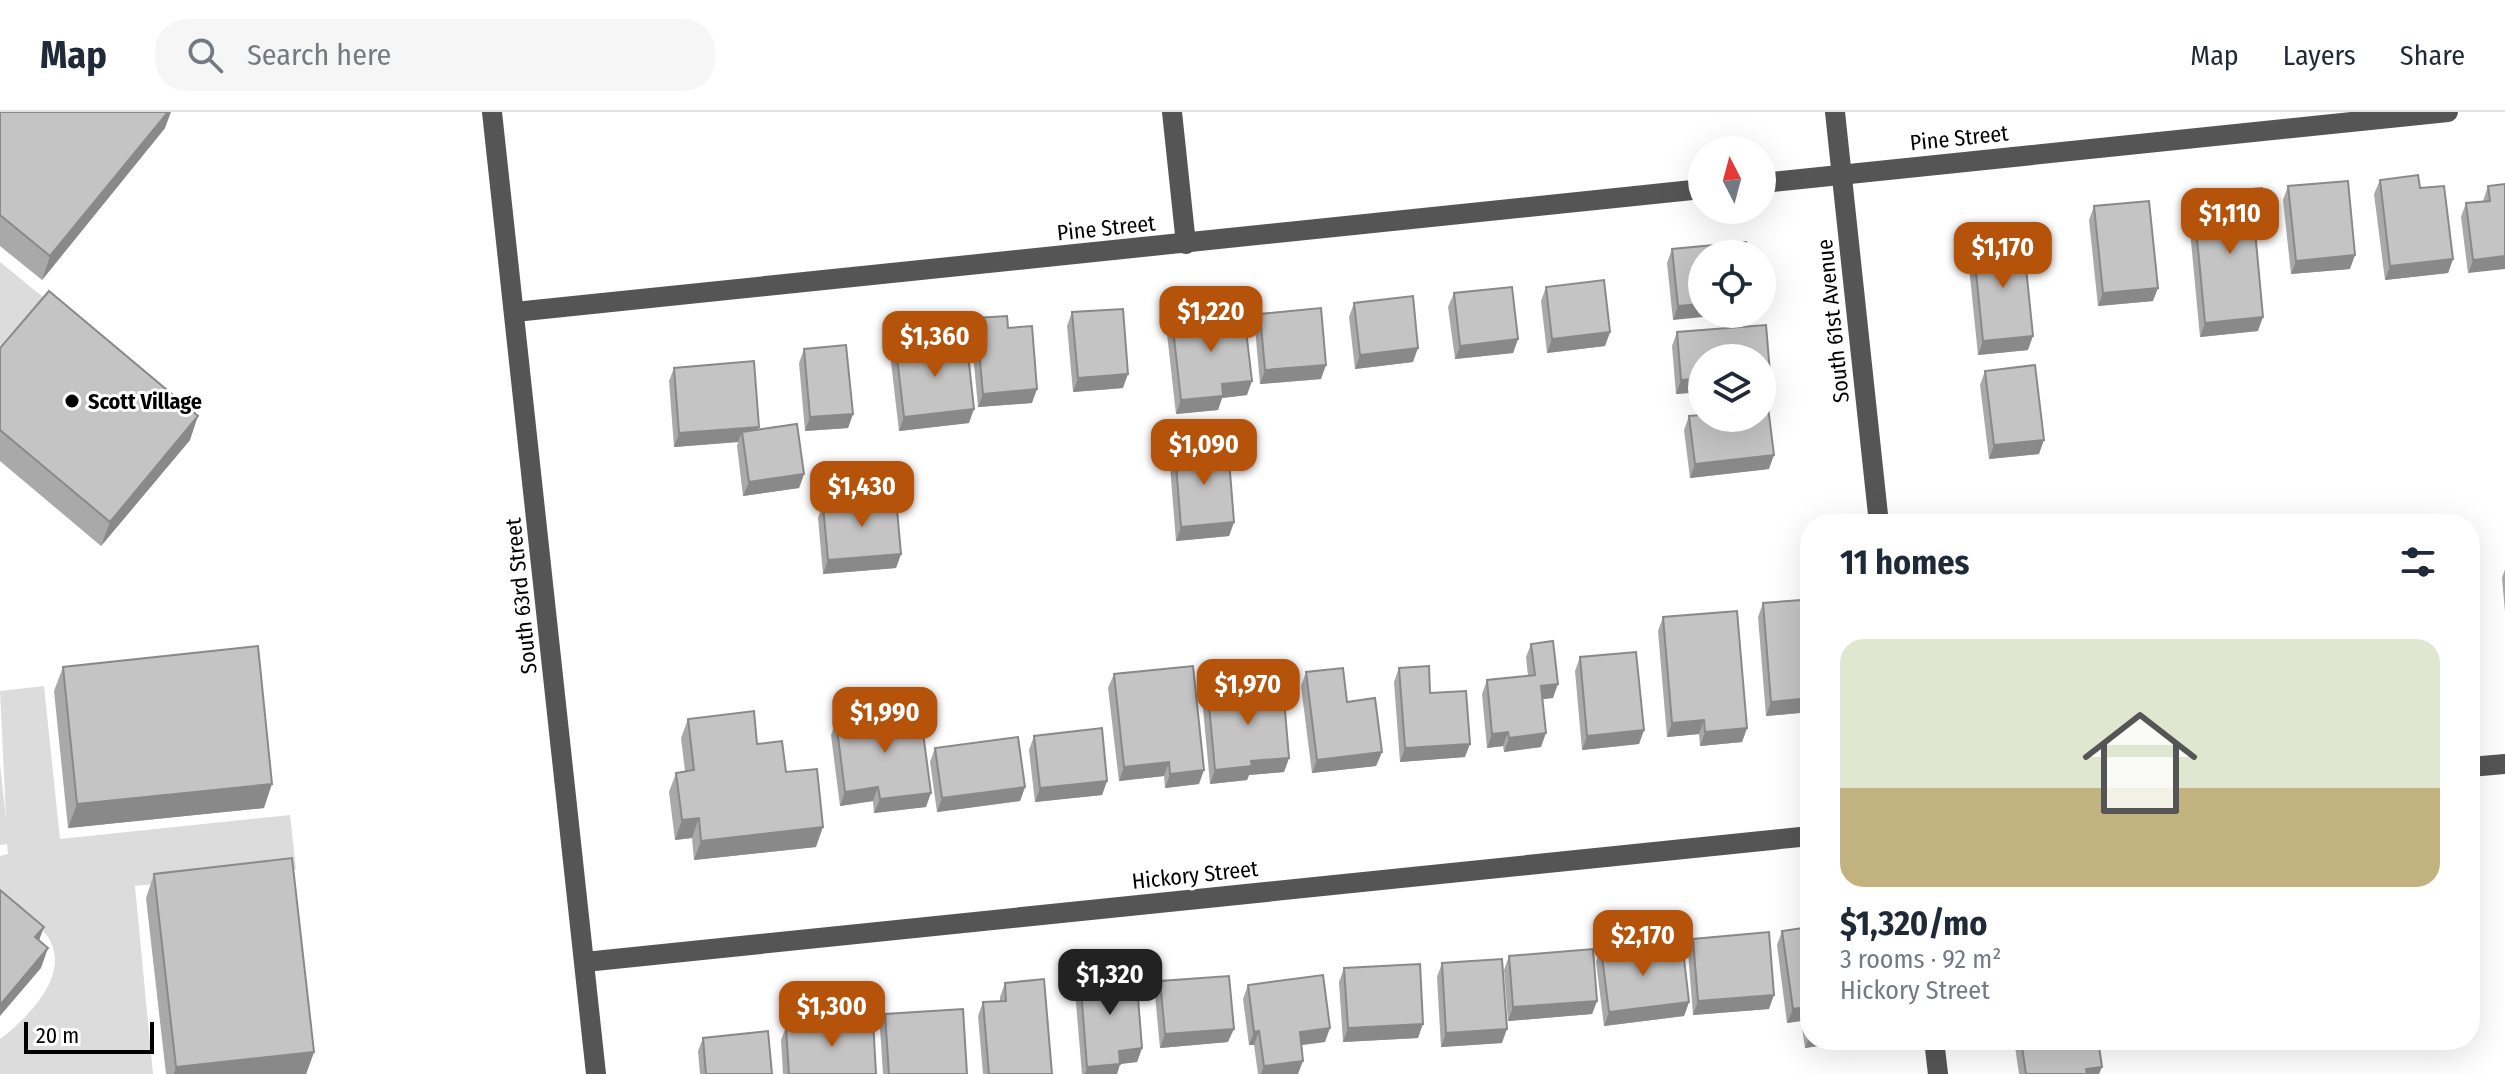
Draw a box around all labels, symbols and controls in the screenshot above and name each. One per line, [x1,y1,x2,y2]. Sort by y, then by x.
search box [155,19,715,91]
text: Map [40,32,107,78]
icon: search [183,33,227,77]
text: Search here [247,37,391,73]
text: Map [2190,39,2239,72]
text: Layers [2283,39,2356,72]
text: Share [2400,39,2465,72]
street label: Pine Street [1908,119,2010,157]
north arrow [1688,136,1776,224]
map controls [1688,136,1776,432]
pin: $1,110 [2165,188,2295,256]
text: $1,110 [2199,198,2261,229]
street label: Pine Street [1055,209,1157,247]
pin: $1,170 [1938,222,2068,290]
text: $1,170 [1972,232,2034,263]
street label: South 61st Avenue [1811,238,1855,404]
button: locate [1688,240,1776,328]
pin: $1,220 [1146,286,1276,354]
text: $1,220 [1177,296,1245,327]
pin: $1,360 [870,311,1000,379]
text: $1,360 [900,321,970,352]
button: layers [1688,344,1776,432]
place label: Scott Village [88,388,202,415]
marker: Scott Village [63,392,81,410]
pin: $1,090 [1139,419,1269,487]
text: $1,090 [1169,429,1239,460]
pin: $1,430 [797,461,927,529]
text: $1,430 [828,471,896,502]
street label: South 63rd Street [499,516,543,675]
icon: filters [2396,540,2440,584]
text: 11 homes [1840,542,1969,583]
pin: $1,970 [1183,659,1313,727]
text: $1,970 [1215,669,1281,700]
pin: $1,990 [820,687,950,755]
icon: home [2068,691,2212,835]
text: $1,990 [850,697,920,728]
street label: Hickory Street [1131,855,1260,895]
text: $1,320/mo [1840,903,1987,944]
pin: $2,170 [1578,910,1708,978]
text: $2,170 [1611,920,1675,951]
text: 3 rooms · 92 m² [1840,944,2001,975]
pin: $1,320 [1045,949,1175,1017]
text: $1,320 [1076,959,1144,990]
text: Hickory Street [1840,975,1990,1006]
pin: $1,300 [767,981,897,1049]
text: $1,300 [797,991,867,1022]
scale bar [24,1018,154,1054]
text: 20 m [36,1022,79,1049]

